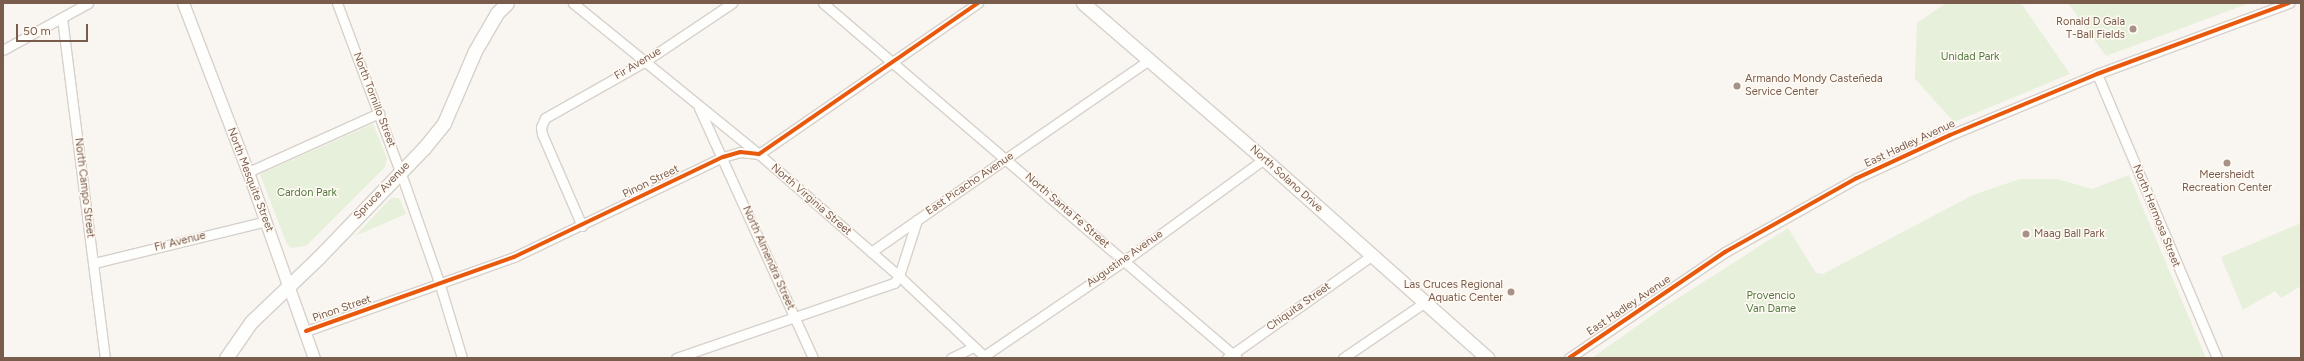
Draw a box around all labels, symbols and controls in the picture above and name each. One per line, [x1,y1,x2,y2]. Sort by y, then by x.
scale bar [18,16,90,42]
place label: Ronald D Gala T-Ball Fields [2056,16,2125,42]
text: 50 m [23,24,51,38]
marker: Ronald D Gala T-Ball Fields [2128,24,2138,34]
street label: Fir Avenue [612,45,664,83]
park label: Unidad Park [1941,50,1999,64]
street label: North Tornillo Street [350,51,398,149]
place label: Armando Mondy Casteñeda Service Center [1745,73,1883,99]
marker: Armando Mondy Casteñeda Service Center [1732,81,1742,91]
street label: East Hadley Avenue [1863,117,1957,171]
street label: North Mesquite Street [224,126,276,234]
street label: North Campo Street [71,137,97,239]
street label: North Solano Drive [1247,143,1325,215]
street label: East Picacho Avenue [924,150,1016,218]
marker: Meersheidt Recreation Center [2222,158,2232,168]
street label: Spruce Avenue [351,159,413,223]
street label: North Virginia Street [768,161,854,239]
street label: Pinon Street [621,163,681,201]
street label: North Hermosa Street [2129,163,2183,269]
place label: Meersheidt Recreation Center [2182,169,2272,195]
street label: North Santa Fe Street [1022,171,1112,251]
park label: Cardon Park [277,186,337,200]
street label: North Almendra Street [739,204,797,312]
place label: Maag Ball Park [2034,227,2105,241]
street label: Augustine Avenue [1084,228,1166,290]
street label: Fir Avenue [153,229,207,255]
marker: Maag Ball Park [2021,229,2031,239]
street label: East Hadley Avenue [1585,273,1673,339]
place label: Las Cruces Regional Aquatic Center [1404,279,1503,305]
street label: Chiquita Street [1265,280,1333,334]
marker: Las Cruces Regional Aquatic Center [1506,287,1516,297]
park label: Provencio Van Dame [1746,290,1796,316]
street label: Pinon Street [311,293,373,325]

